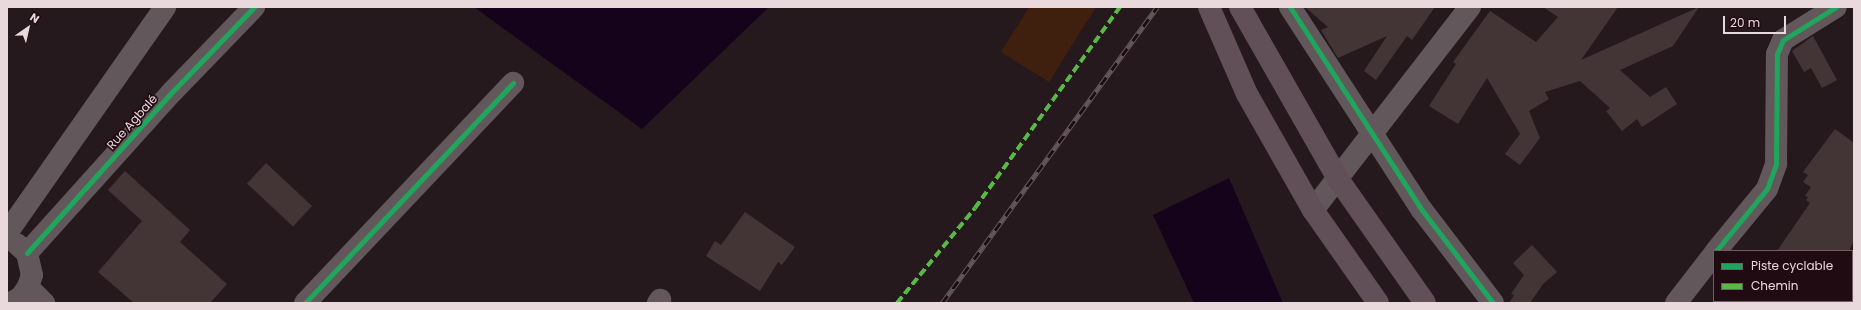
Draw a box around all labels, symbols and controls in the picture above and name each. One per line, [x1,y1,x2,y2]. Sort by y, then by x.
north arrow [8,8,48,48]
scale bar [1725,8,1788,34]
text: N [27,9,43,27]
text: 20 m [1730,14,1760,31]
street label: Rue Agbalé [104,92,160,152]
legend [1713,250,1853,302]
text: Piste cyclable [1751,257,1833,274]
text: Chemin [1751,277,1798,294]

